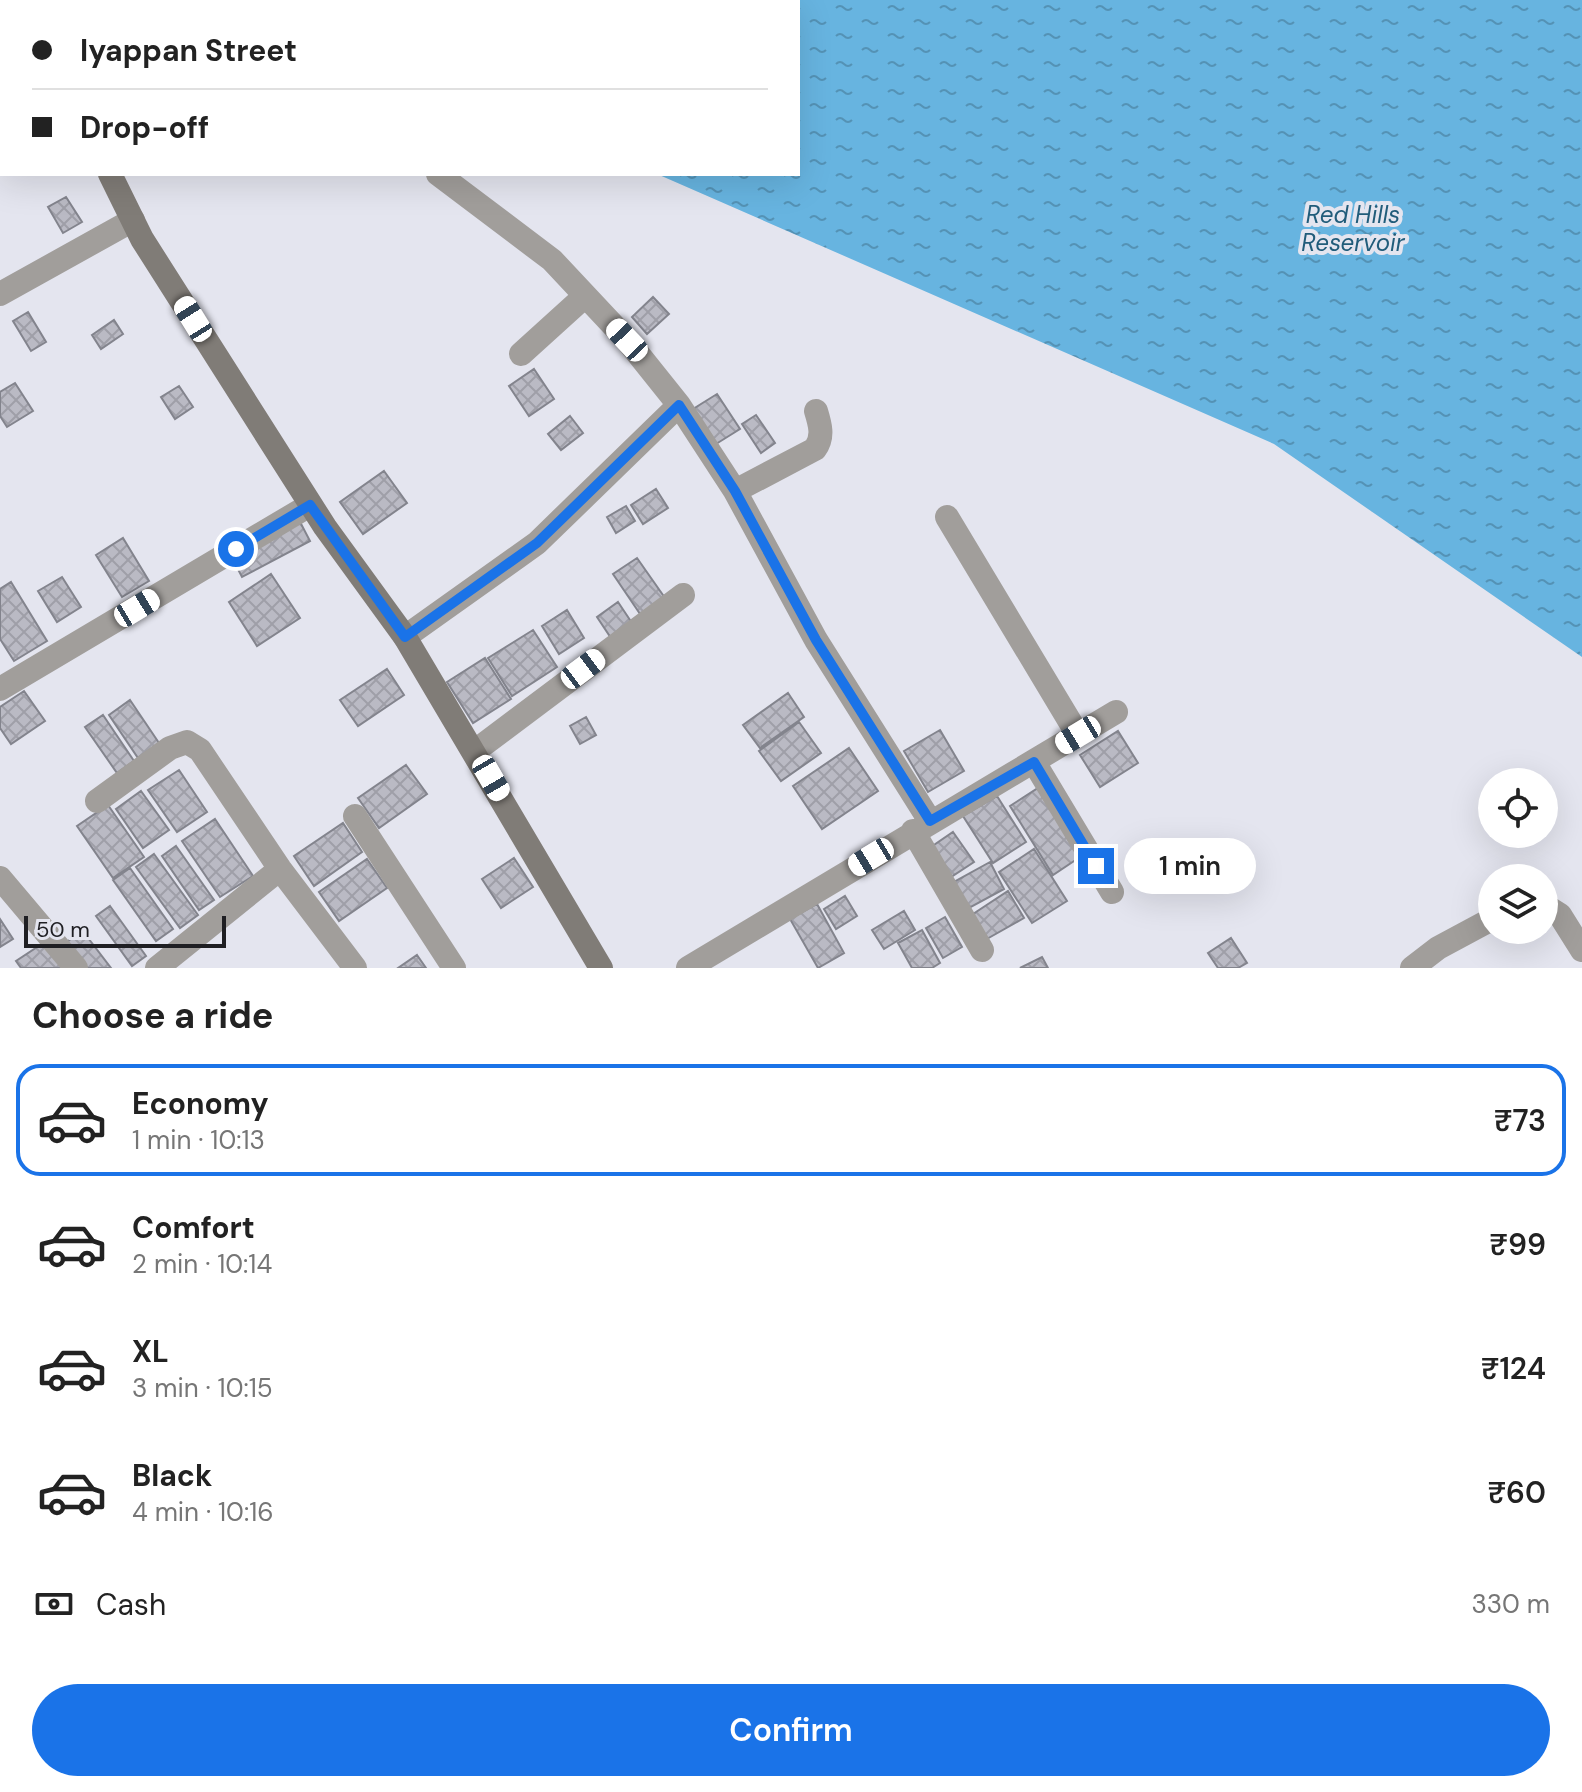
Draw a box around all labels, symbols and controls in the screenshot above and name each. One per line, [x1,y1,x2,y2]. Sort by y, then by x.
text: Iyappan Street [80,31,297,70]
text: Drop-off [80,108,209,147]
water label: Red Hills Reservoir [1301,199,1406,258]
car [170,292,216,346]
car [602,314,652,366]
route start [218,531,254,567]
car [110,585,164,631]
car [557,645,609,693]
car [1051,712,1105,758]
car [469,751,513,805]
map controls [1478,768,1558,944]
button: locate [1478,768,1558,848]
car [844,834,898,880]
callout: 1 min [1124,838,1256,894]
route end [1078,848,1114,884]
text: 1 min [1159,849,1221,883]
button: layers [1478,864,1558,944]
scale bar [24,912,226,948]
text: 50 m [36,915,90,944]
text: Choose a ride [32,992,273,1039]
icon: car [36,1084,108,1156]
text: Economy [132,1084,269,1123]
text: ₹73 [1494,1101,1546,1140]
text: 1 min · 10:13 [132,1123,265,1157]
icon: car [36,1208,108,1280]
text: Comfort [132,1208,255,1247]
text: ₹99 [1489,1225,1546,1264]
text: 2 min · 10:14 [132,1247,272,1281]
icon: car [36,1332,108,1404]
text: XL [132,1332,169,1371]
text: ₹124 [1481,1349,1546,1388]
text: 3 min · 10:15 [132,1371,273,1405]
icon: car [36,1456,108,1528]
text: Black [132,1456,212,1495]
text: ₹60 [1487,1473,1546,1512]
text: 4 min · 10:16 [132,1495,274,1529]
icon: cash [32,1582,76,1626]
text: Cash [96,1585,166,1624]
text: 330 m [1471,1587,1550,1621]
button: Confirm [32,1684,1550,1776]

